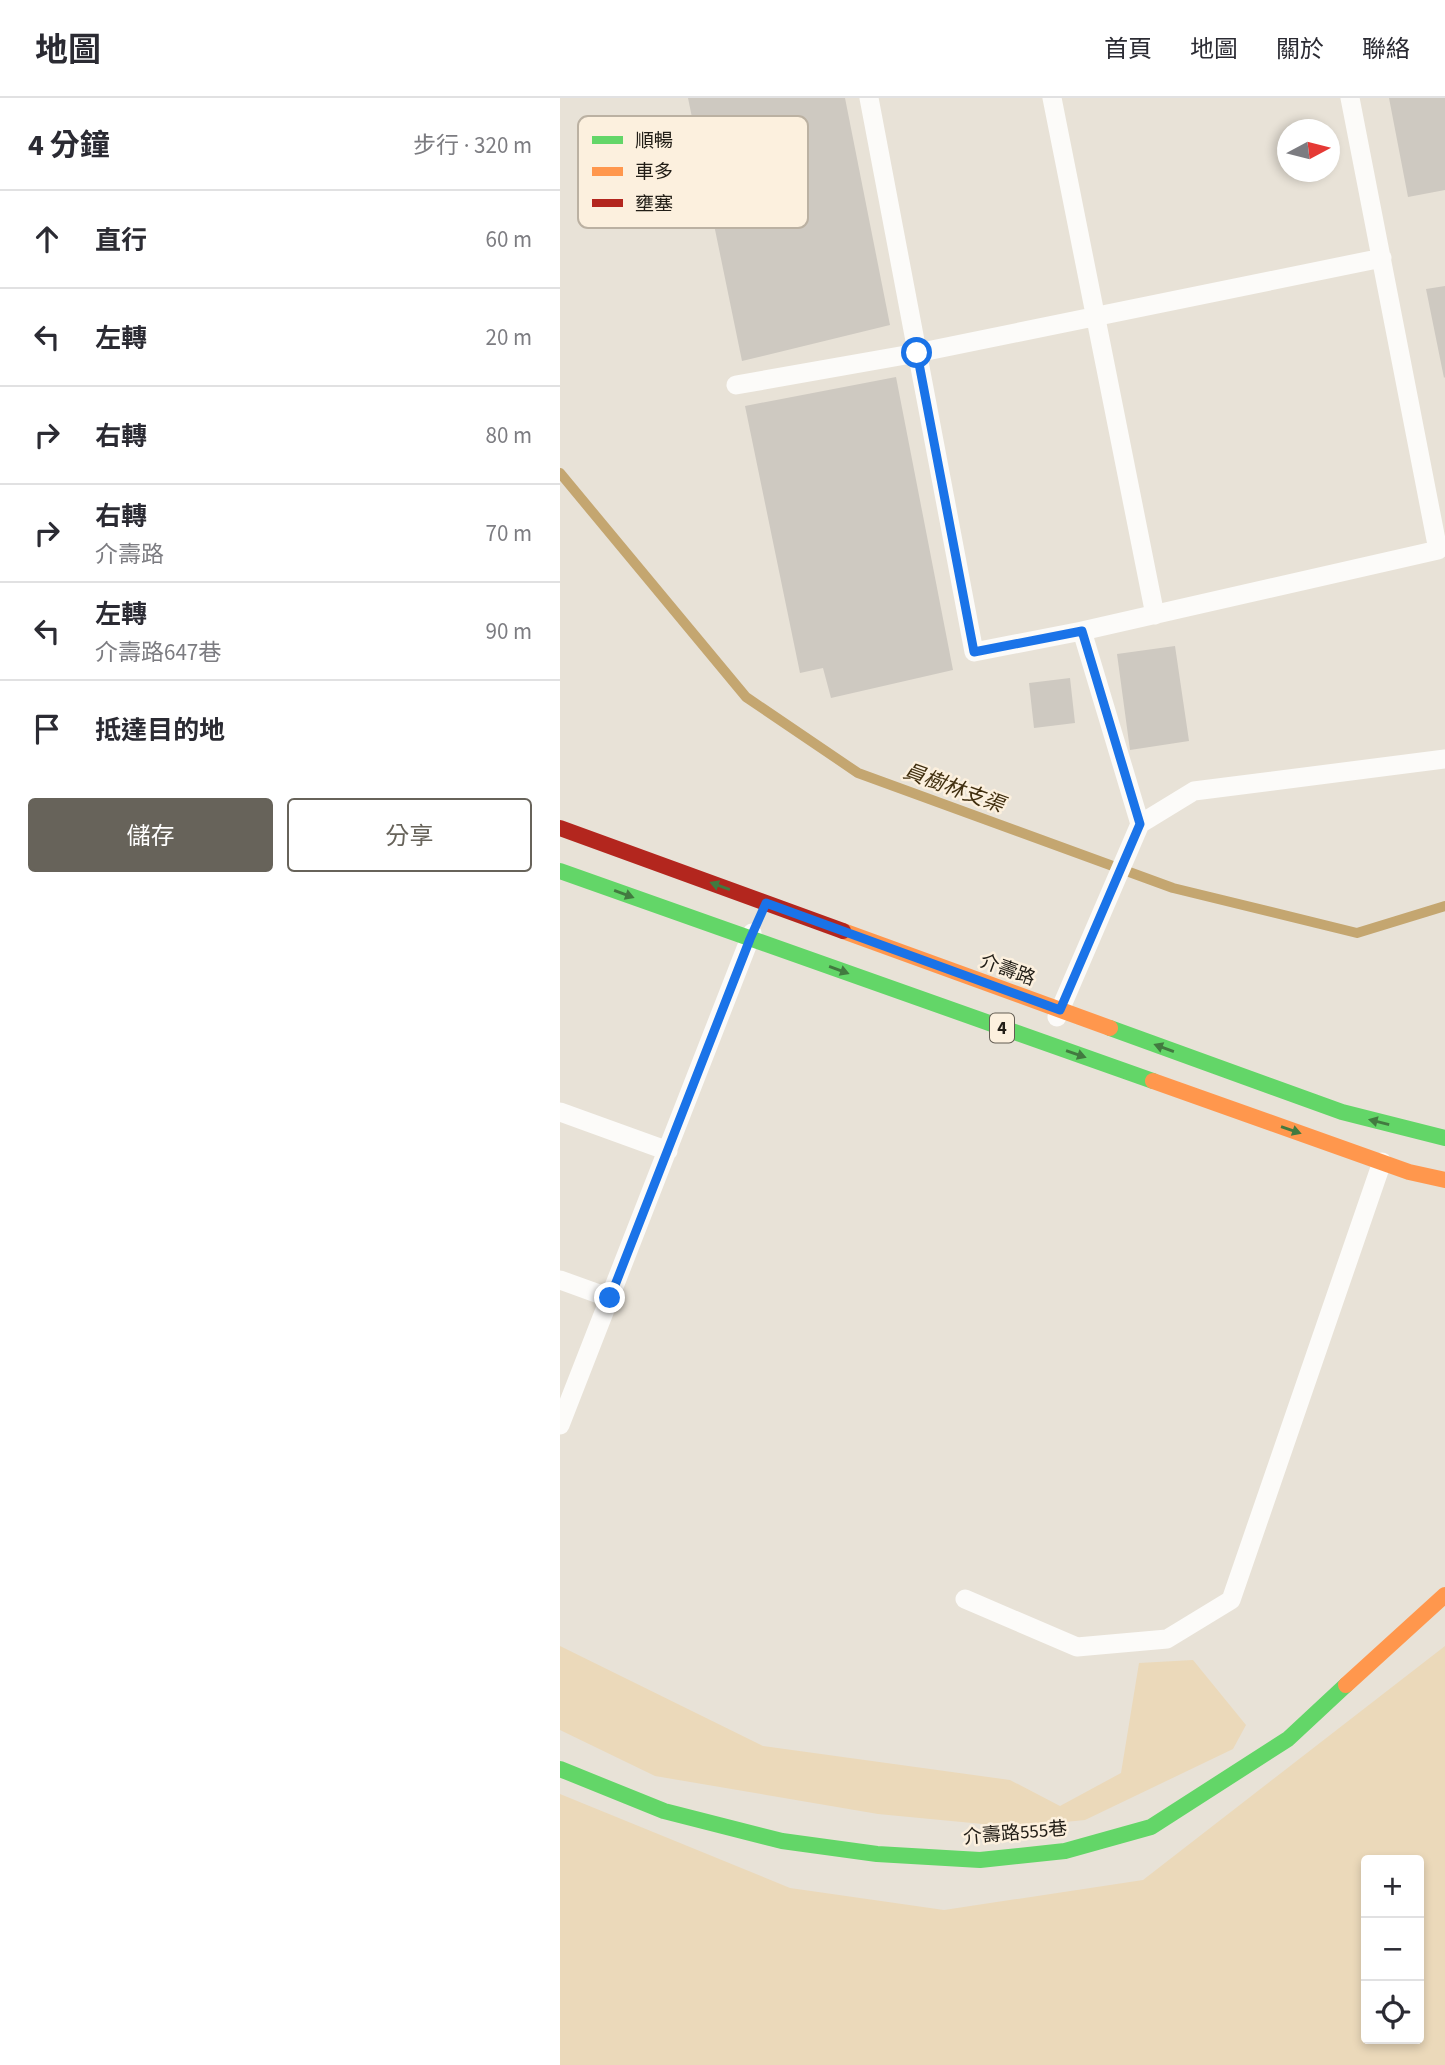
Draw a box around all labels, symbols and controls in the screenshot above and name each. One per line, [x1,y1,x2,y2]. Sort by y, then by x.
text: 地圖 [35,27,101,74]
text: 首頁 [1104,32,1152,67]
text: 地圖 [1190,32,1238,67]
text: 關於 [1276,32,1324,67]
text: 聯絡 [1362,32,1410,67]
legend [578,116,808,228]
north arrow [1277,119,1340,182]
text: 4 分鐘 [28,124,110,167]
text: 順暢 [635,128,673,155]
text: 步行 · 320 m [413,129,532,162]
text: 車多 [635,159,673,186]
text: 壅塞 [635,191,673,218]
icon: ahead [28,220,66,258]
text: 直行 [95,222,147,259]
text: 60 m [485,223,532,256]
icon: left [28,318,66,356]
text: 左轉 [95,320,147,357]
text: 20 m [485,321,532,354]
route start [901,337,932,368]
icon: right [28,416,66,454]
text: 右轉 [95,418,147,455]
text: 80 m [485,419,532,452]
text: 右轉 [95,498,147,535]
icon: right [28,514,66,552]
text: 70 m [485,517,532,550]
text: 介壽路 [95,538,164,571]
text: 左轉 [95,596,147,633]
icon: left [28,612,66,650]
text: 90 m [485,615,532,648]
text: 介壽路647巷 [95,636,221,669]
icon: arrive [28,710,66,748]
text: 抵達目的地 [95,712,225,749]
water label: 員樹林支渠 [900,756,1011,821]
button: 儲存 [28,798,273,872]
button: 分享 [287,798,532,872]
one-way arrow [709,880,730,891]
one-way arrow [614,889,635,900]
street label: 介壽路 [976,948,1039,993]
one-way arrow [828,965,849,976]
road number: 4 [990,1014,1014,1043]
one-way arrow [1153,1042,1174,1053]
one-way arrow [1066,1049,1087,1060]
one-way arrow [1368,1116,1390,1127]
one-way arrow [1280,1125,1301,1136]
route end [594,1282,625,1313]
street label: 介壽路555巷 [962,1815,1068,1851]
map controls [1361,1855,1424,2044]
button: + [1361,1855,1424,1918]
button: − [1361,1918,1424,1981]
button: locate [1361,1981,1424,2044]

